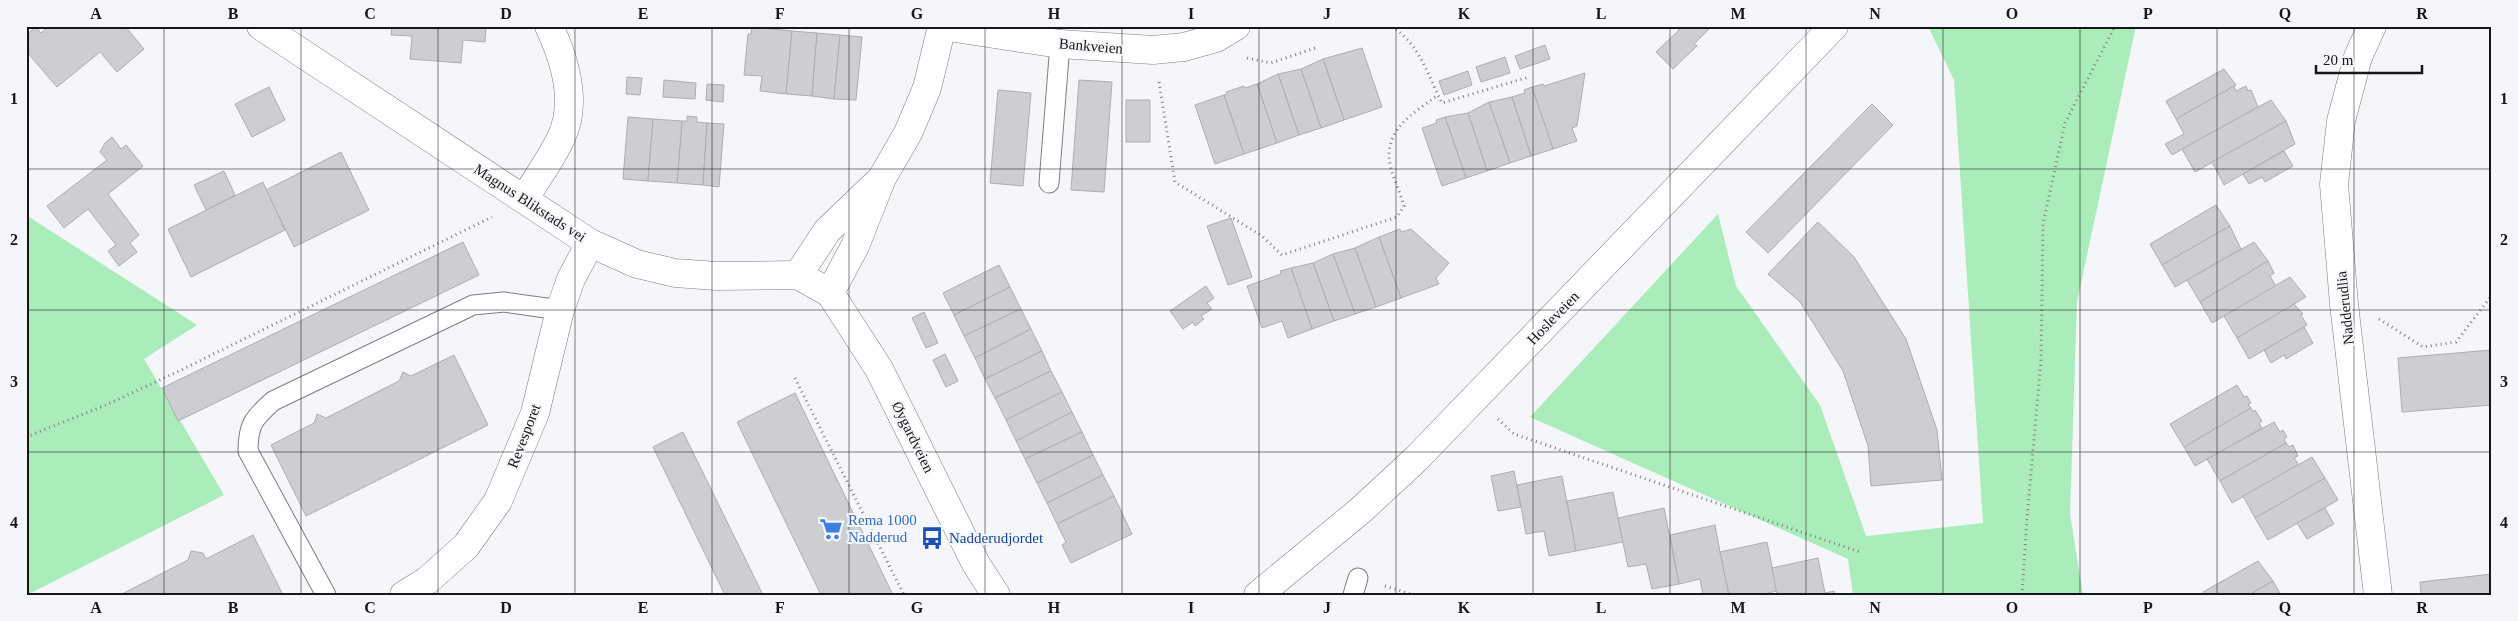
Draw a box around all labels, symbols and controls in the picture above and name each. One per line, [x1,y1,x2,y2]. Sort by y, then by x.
text: A [90,5,102,22]
text: B [228,5,239,22]
text: C [364,5,376,22]
text: D [500,5,512,22]
text: E [638,5,648,22]
text: F [775,5,785,22]
text: G [911,5,924,22]
text: H [1048,5,1061,22]
text: I [1188,5,1194,22]
text: J [1323,5,1331,22]
text: K [1458,5,1471,22]
text: L [1596,5,1606,22]
text: M [1730,5,1746,22]
text: N [1869,5,1881,22]
text: O [2006,5,2018,22]
text: P [2143,5,2153,22]
text: Q [2279,5,2291,22]
text: R [2416,5,2428,22]
street label: Bankveien [1058,35,1124,57]
scale bar [2316,42,2422,74]
text: 20 m [2323,52,2354,68]
text: 1 [10,90,18,107]
text: 1 [2500,90,2508,107]
street label: Magnus Blikstads vei [471,161,589,245]
text: 2 [10,231,18,248]
text: 2 [2500,231,2508,248]
street label: Nadderudlia [2333,270,2357,346]
street label: Hosleveien [1524,288,1583,348]
text: 3 [10,373,18,390]
text: 3 [2500,373,2508,390]
street label: Øygardveien [889,399,937,476]
street label: Revesporet [504,401,544,470]
place label: Rema 1000 Nadderud [848,512,917,545]
text: 4 [10,514,18,531]
text: 4 [2500,514,2508,531]
supermarket icon: Rema 1000 Nadderud [818,516,844,542]
bus stop icon: Nadderudjordet [919,525,945,551]
place label: Nadderudjordet [949,530,1044,546]
text: A [90,599,102,616]
text: B [228,599,239,616]
text: C [364,599,376,616]
text: D [500,599,512,616]
text: E [638,599,648,616]
text: F [775,599,785,616]
text: G [911,599,924,616]
text: H [1048,599,1061,616]
text: I [1188,599,1194,616]
text: J [1323,599,1331,616]
text: K [1458,599,1471,616]
text: L [1596,599,1606,616]
text: M [1730,599,1746,616]
text: N [1869,599,1881,616]
text: O [2006,599,2018,616]
text: P [2143,599,2153,616]
text: Q [2279,599,2291,616]
text: R [2416,599,2428,616]

